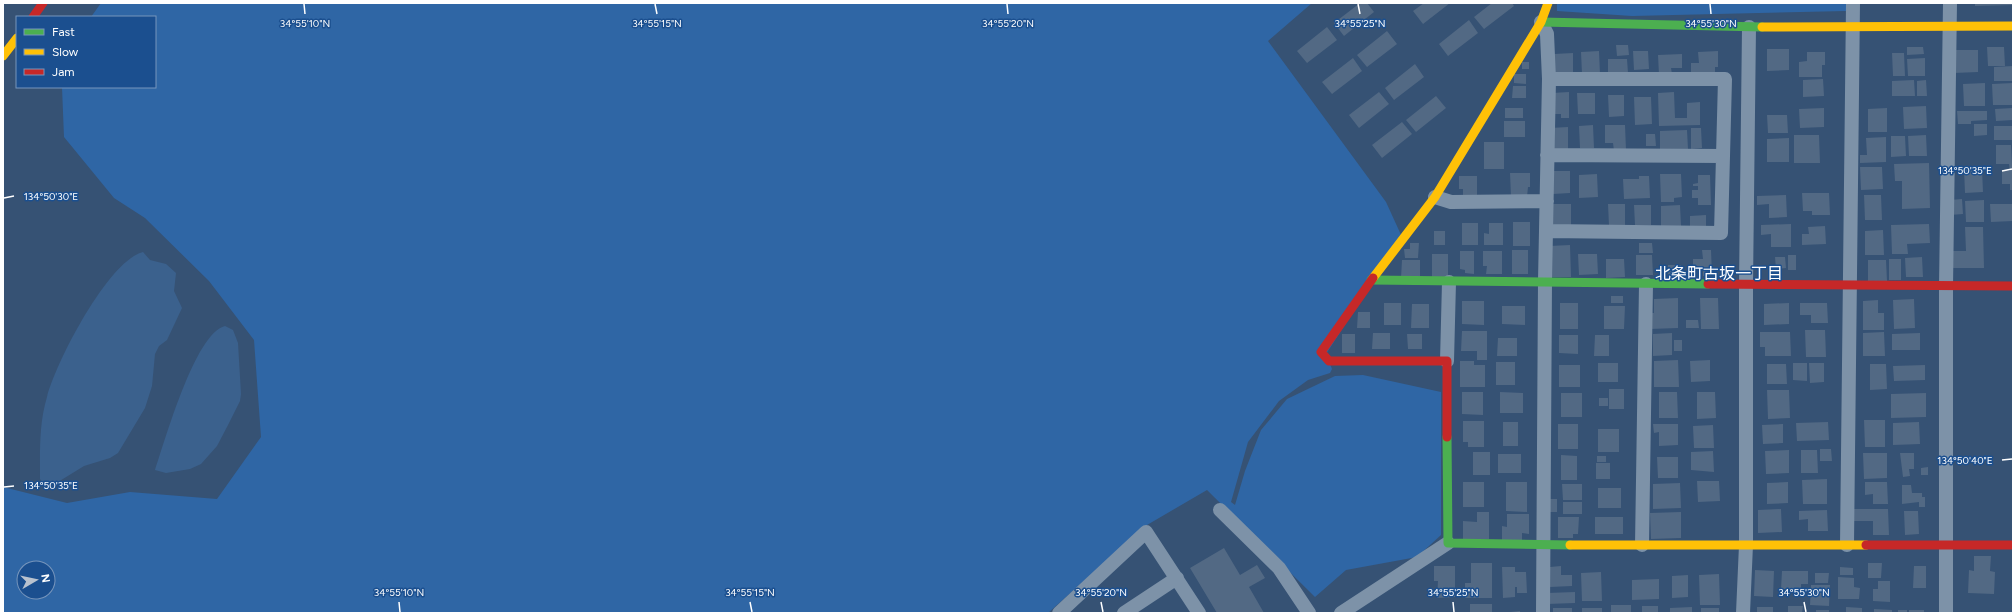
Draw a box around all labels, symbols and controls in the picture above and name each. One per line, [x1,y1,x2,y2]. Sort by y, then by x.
legend [16,16,156,88]
text: 34°55'10"N [280,17,330,30]
text: 34°55'15"N [632,17,682,30]
text: 34°55'20"N [982,17,1034,30]
text: 34°55'25"N [1334,17,1386,30]
text: 34°55'30"N [1685,17,1737,30]
text: Fast [52,25,75,39]
text: Slow [52,45,79,59]
text: Jam [52,65,75,79]
text: 134°50'35"E [1938,164,1992,177]
text: 134°50'30"E [24,190,78,203]
district label: 北条町古坂一丁目 [1655,264,1783,283]
text: 134°50'40"E [1937,454,1993,467]
text: 134°50'35"E [24,479,78,492]
north arrow [16,560,56,600]
text: N [38,573,52,584]
text: 34°55'10"N [374,586,424,599]
text: 34°55'15"N [725,586,775,599]
text: 34°55'20"N [1075,586,1127,599]
text: 34°55'25"N [1427,586,1479,599]
text: 34°55'30"N [1778,586,1830,599]

